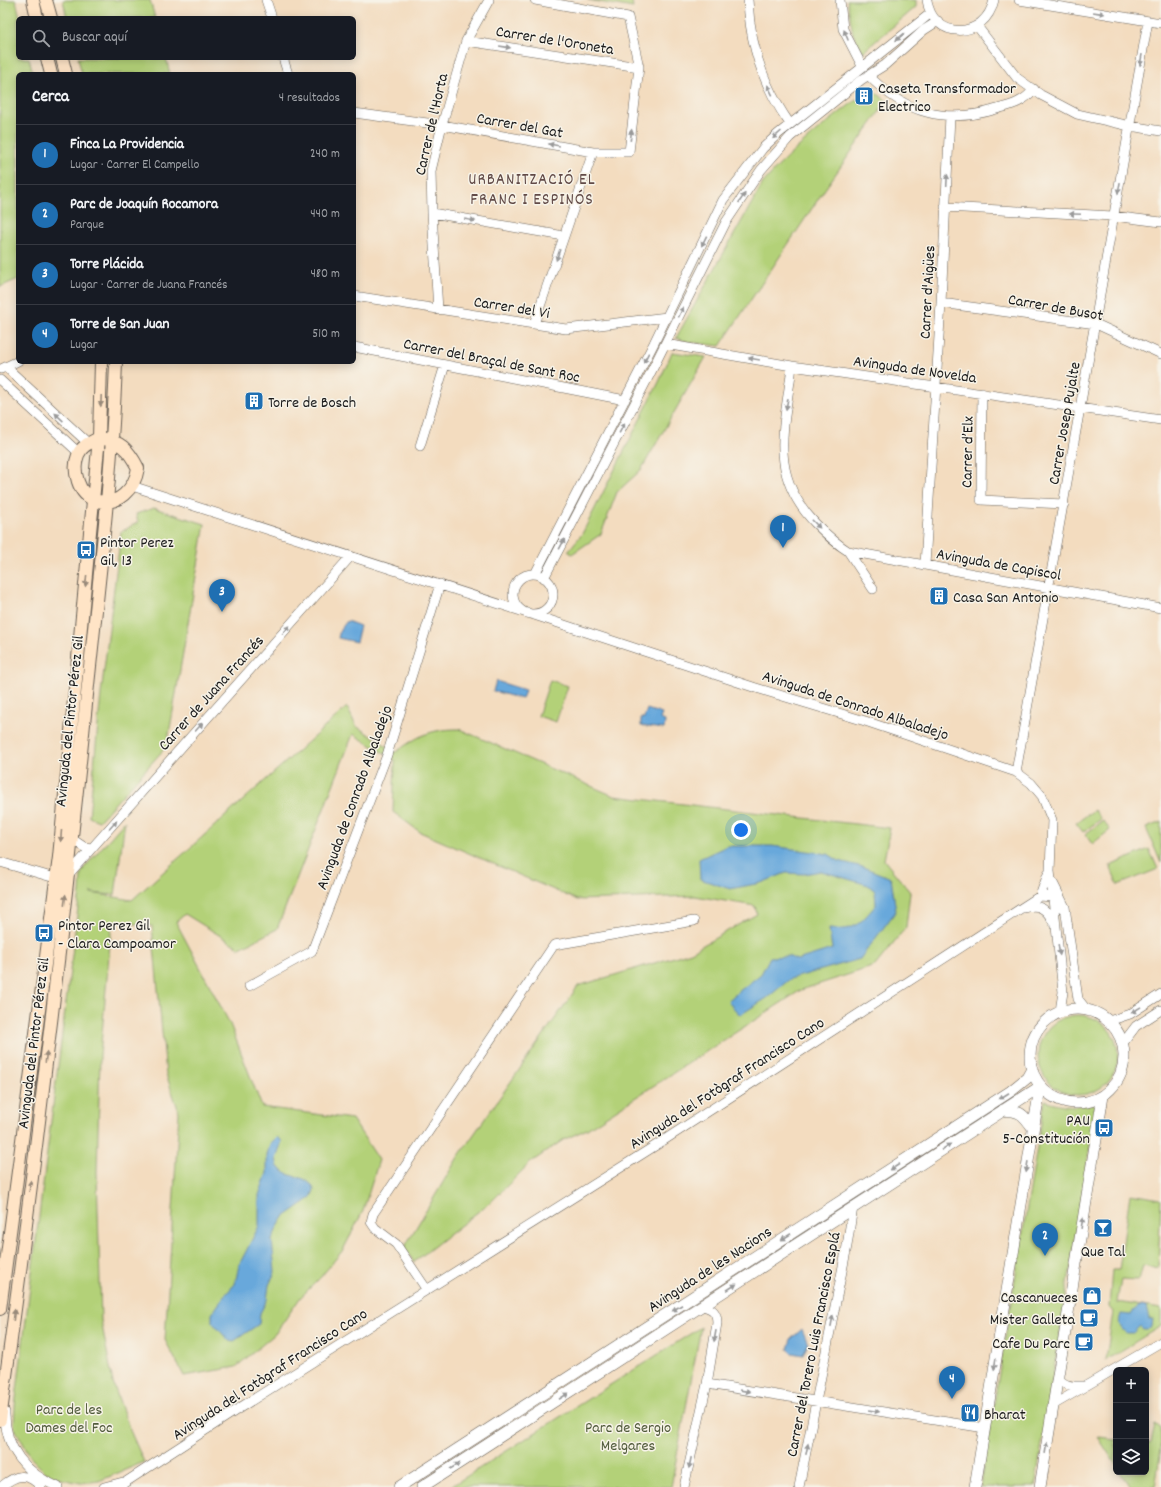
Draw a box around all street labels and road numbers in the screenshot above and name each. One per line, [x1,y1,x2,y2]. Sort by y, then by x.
street label: Carrer de l'Oroneta [494,21,616,62]
street label: Carrer de l'Horta [410,71,455,178]
street label: Carrer del Gat [475,108,565,145]
street label: Carrer d'Aigües [915,244,942,340]
street label: Carrer de Busot [1006,289,1105,328]
street label: Carrer del Vi [472,291,551,326]
street label: Carrer del Braçal de Sant Roc [401,333,582,390]
street label: Avinguda de Novelda [852,350,978,391]
street label: Carrer Josep Pujalte [1043,360,1088,487]
street label: Carrer d’Elx [956,416,981,488]
street label: Avinguda de Capiscol [934,543,1063,588]
street label: Carrer de Juana Francés [153,630,270,757]
street label: Avinguda del Pintor Pérez Gil [50,634,91,808]
street label: Avinguda de Conrado Albaladejo [759,665,951,747]
street label: Avinguda de Conrado Albaladejo [311,702,399,893]
street label: Avinguda del Pintor Pérez Gil [13,956,56,1130]
street label: Avinguda del Fotògraf Francisco Cano [625,1012,829,1156]
street label: Avinguda de les Nacions [644,1221,777,1319]
street label: Carrer del Torero Luis Francisco Esplá [781,1230,848,1459]
street label: Avinguda del Fotògraf Francisco Cano [168,1303,372,1447]

